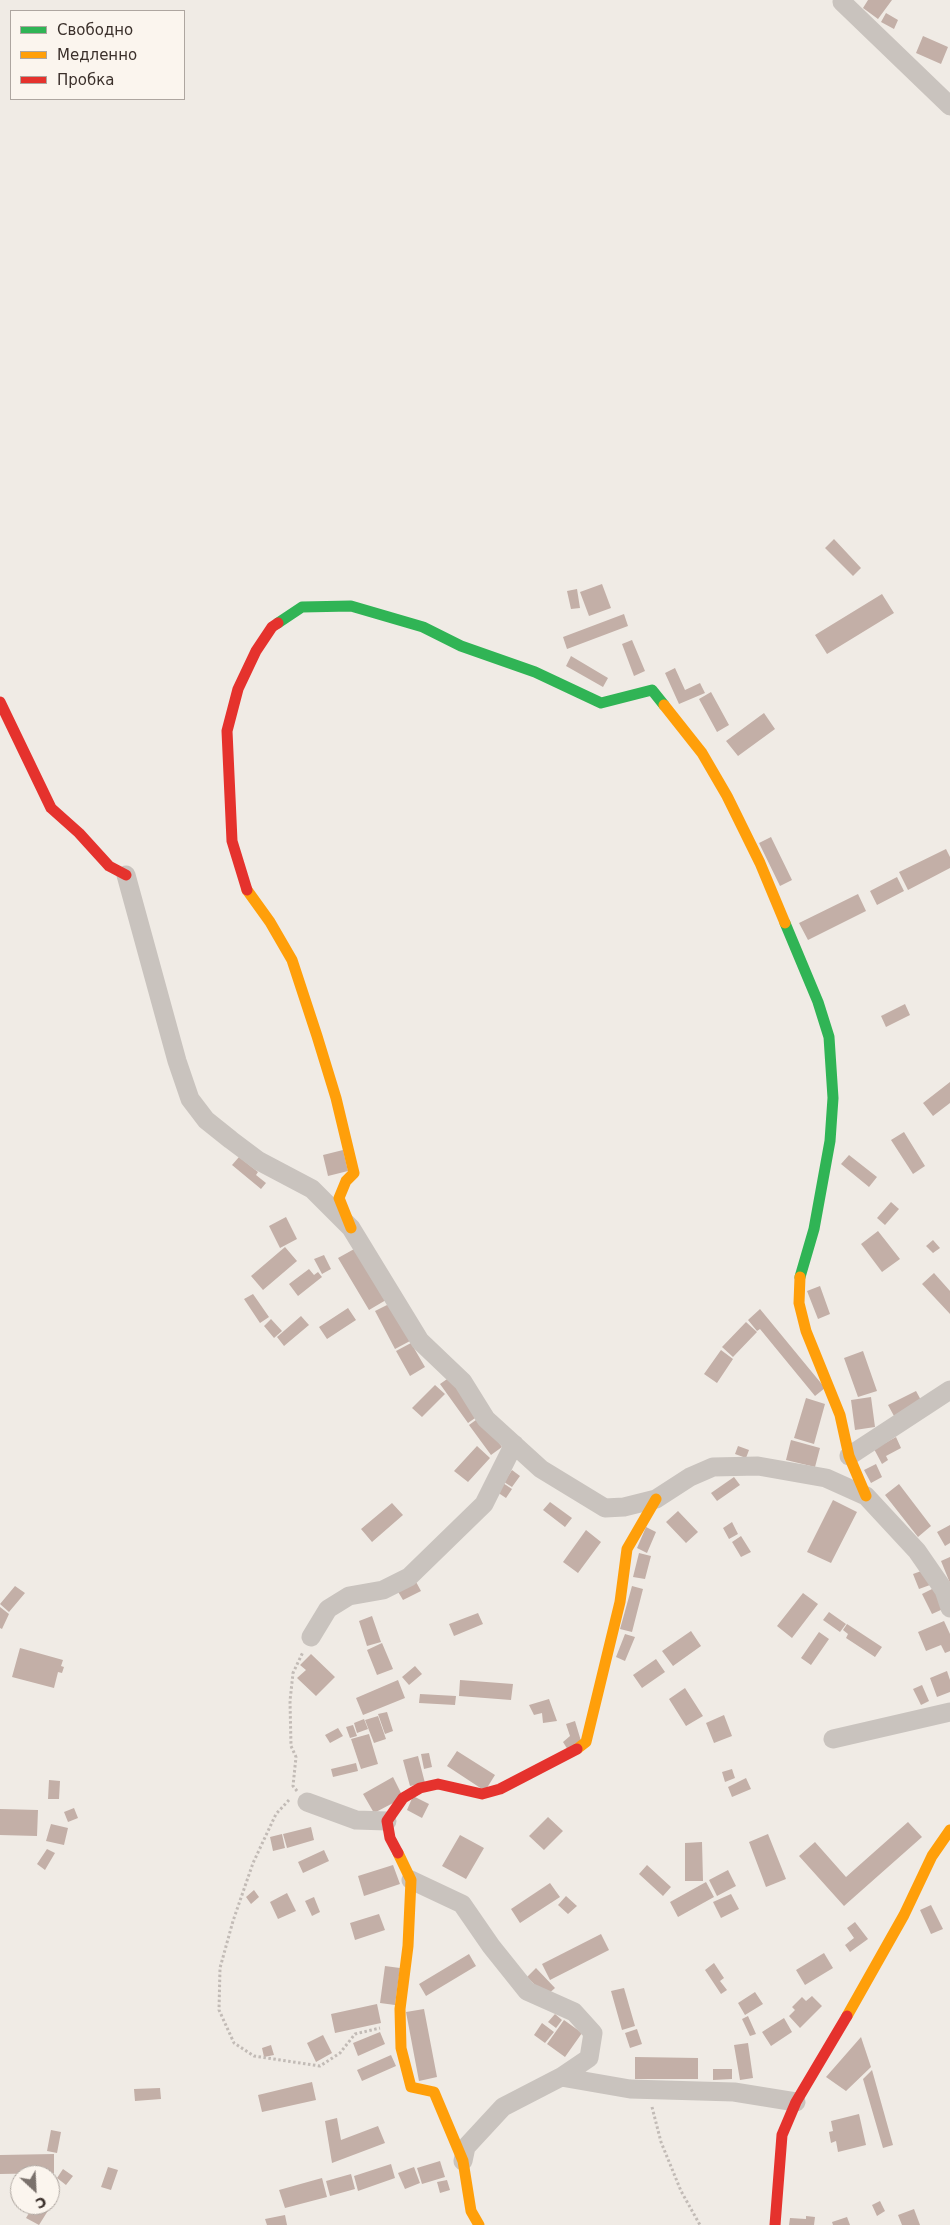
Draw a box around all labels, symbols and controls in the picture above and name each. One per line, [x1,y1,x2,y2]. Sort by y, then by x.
legend [10,10,185,100]
text: Свободно [57,21,133,39]
text: Медленно [57,46,137,64]
text: Пробка [57,71,114,89]
north arrow [10,2165,60,2215]
text: С [33,2193,49,2212]

